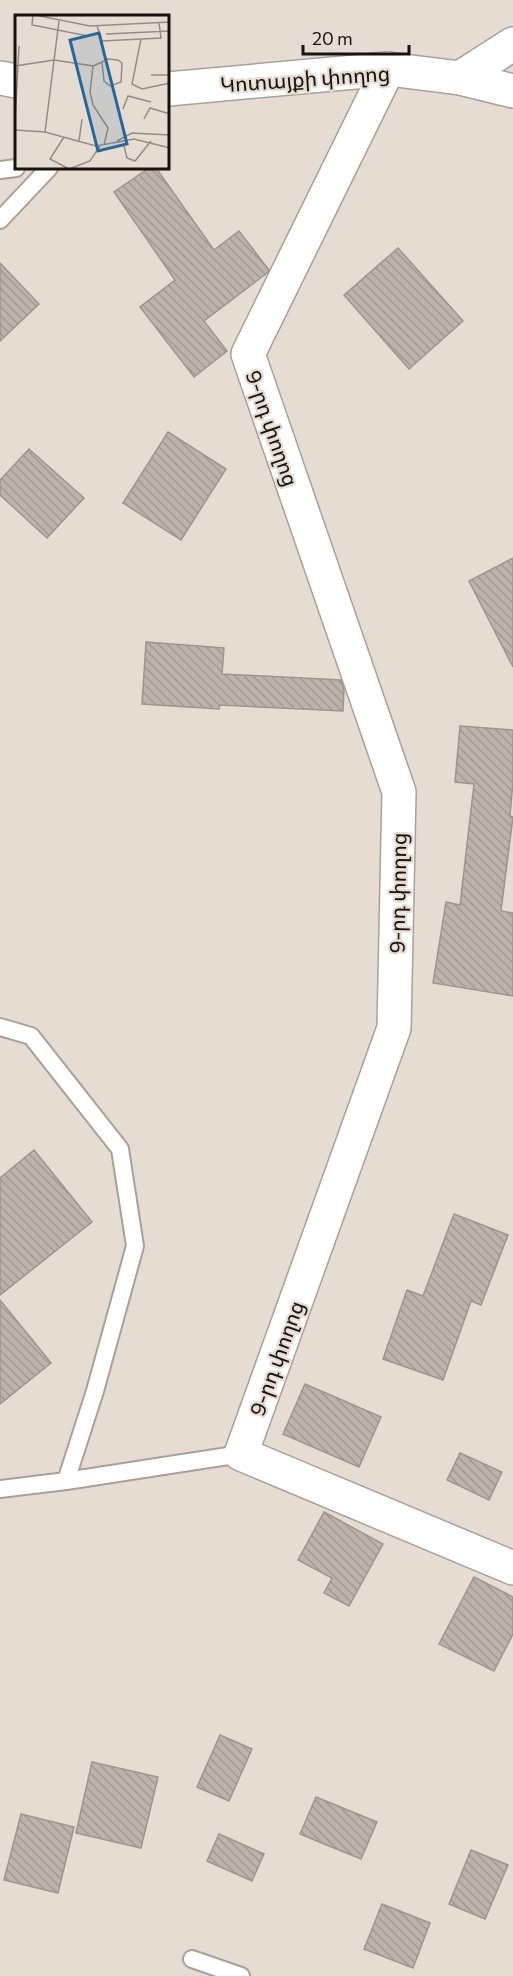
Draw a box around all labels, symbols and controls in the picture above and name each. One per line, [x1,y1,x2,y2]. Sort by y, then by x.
inset map [15,15,170,170]
scale bar [303,18,410,56]
text: 20 m [312,27,353,49]
street label: Կոտայքի փողոց [219,60,391,97]
street label: 9-րդ փողոց [241,367,305,490]
street label: 9-րդ փողոց [383,832,412,954]
street label: 9-րդ փողոց [244,1297,309,1419]

